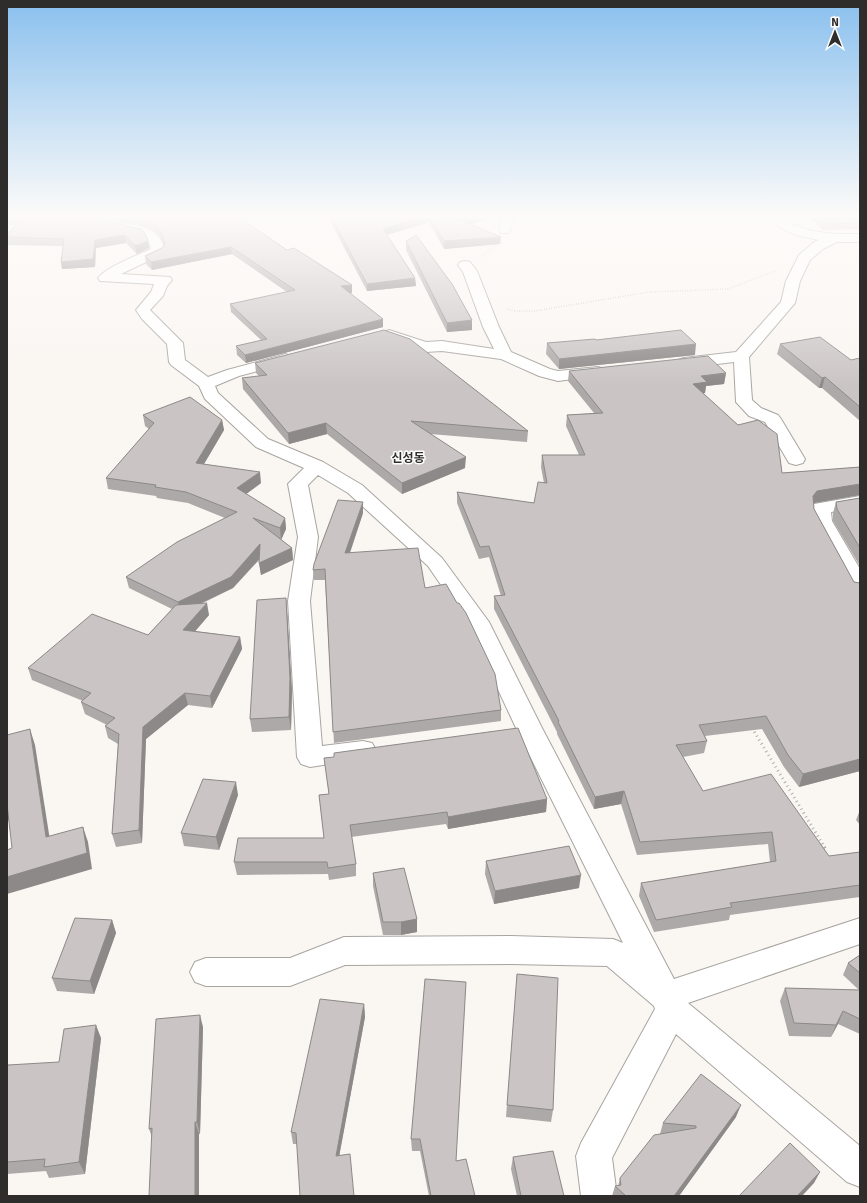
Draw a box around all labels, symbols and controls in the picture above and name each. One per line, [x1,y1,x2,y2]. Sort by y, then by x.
north arrow [815,12,855,52]
text: N [831,16,839,29]
district label: 신성동 [391,451,425,466]

